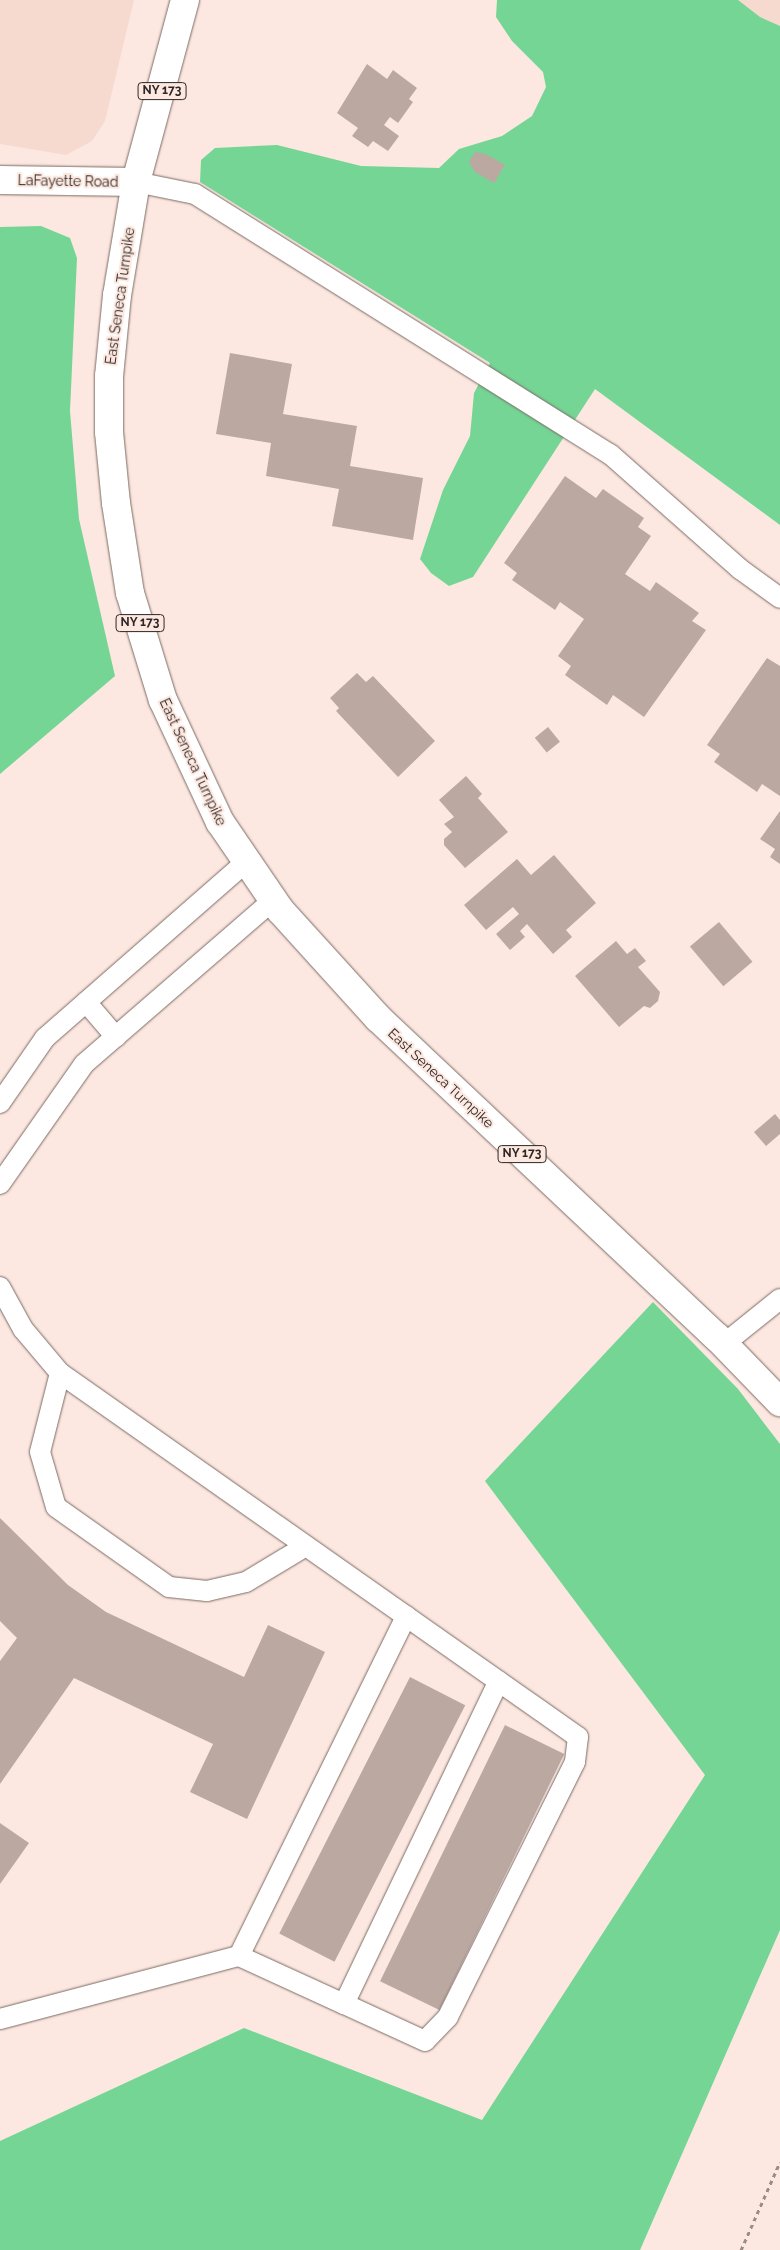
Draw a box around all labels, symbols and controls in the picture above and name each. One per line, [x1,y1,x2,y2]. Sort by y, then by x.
road number: NY 173 [137,82,187,100]
street label: LaFayette Road [18,172,118,190]
street label: East Seneca Turnpike [102,226,138,366]
road number: NY 173 [115,614,165,632]
street label: East Seneca Turnpike [156,696,230,828]
street label: East Seneca Turnpike [385,1025,497,1131]
road number: NY 173 [497,1144,547,1164]

